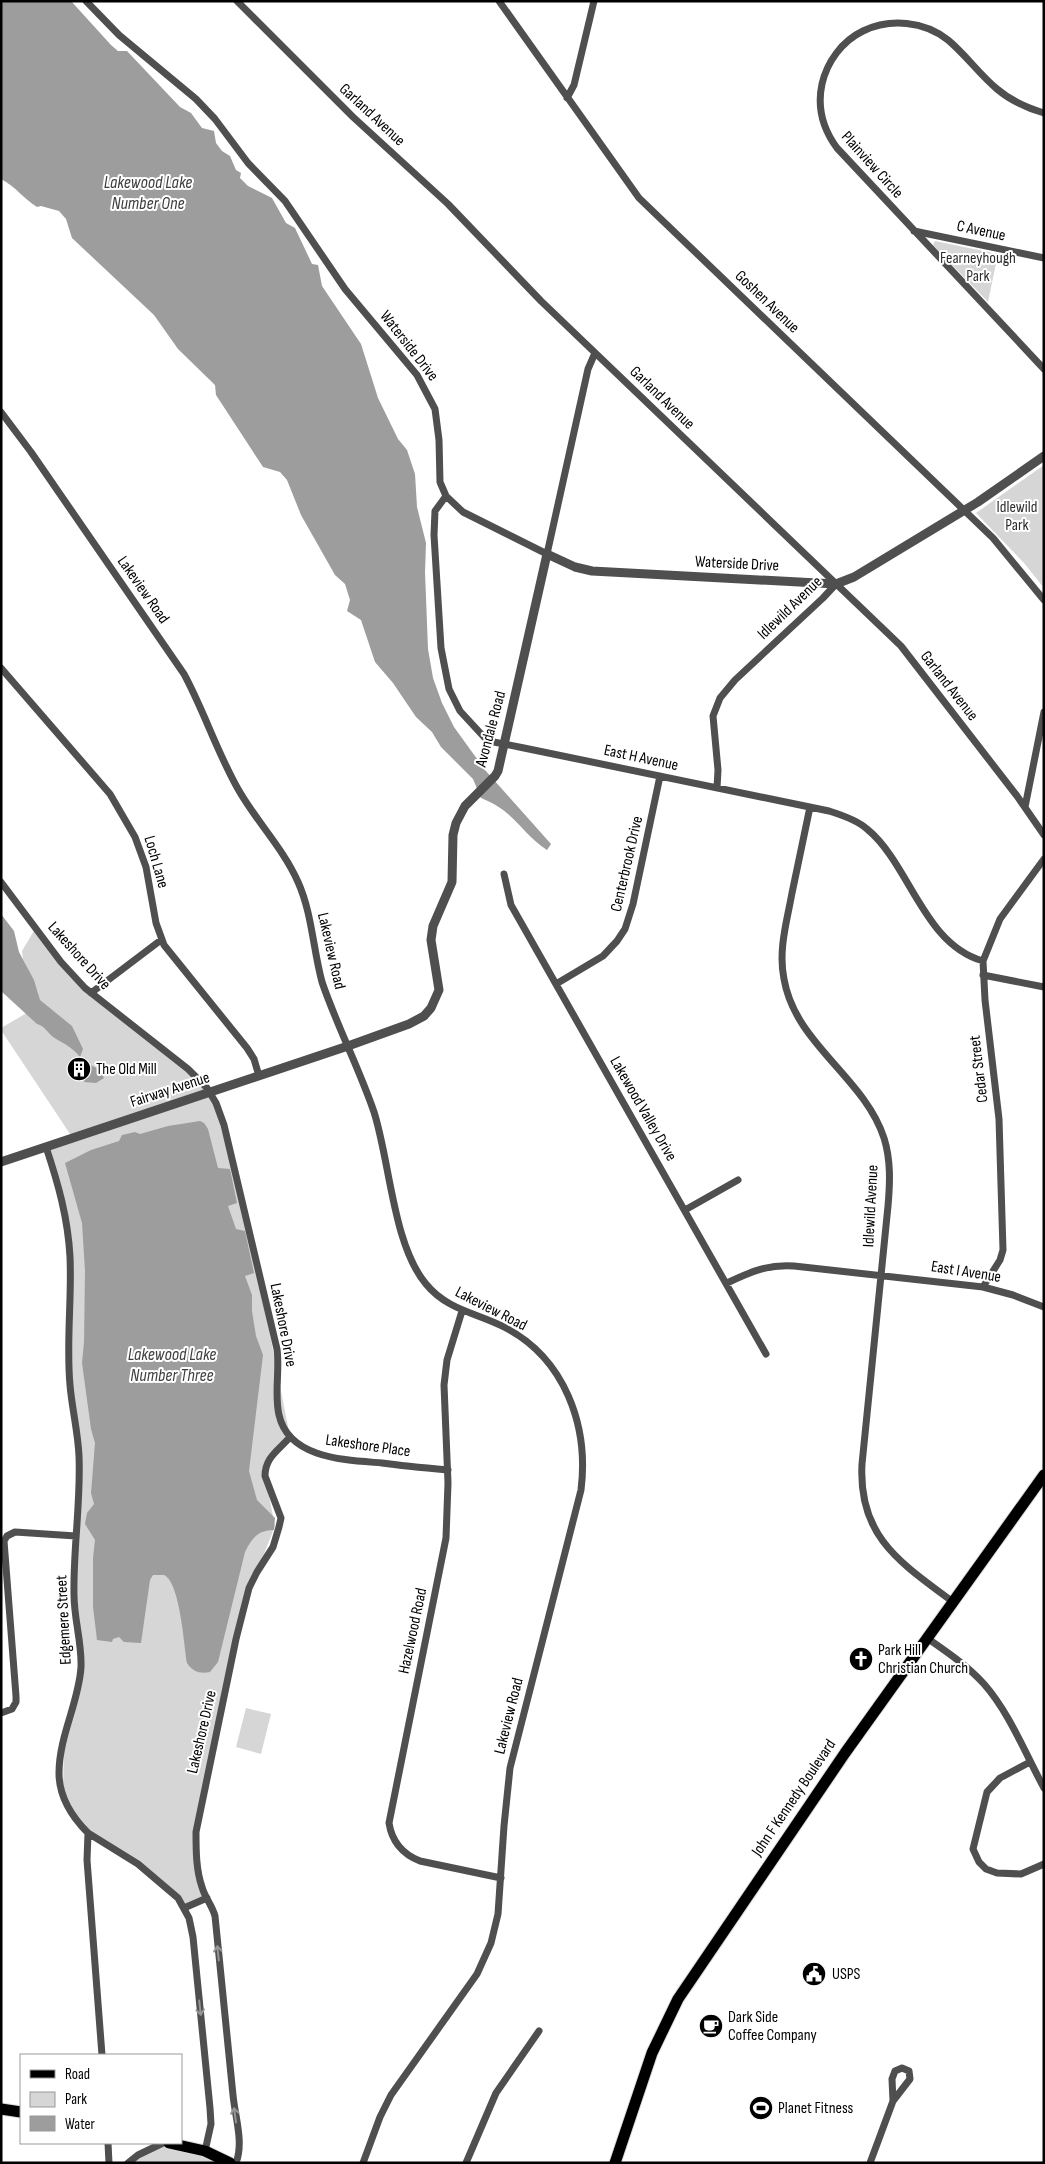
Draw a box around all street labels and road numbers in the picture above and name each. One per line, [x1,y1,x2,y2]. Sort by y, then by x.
street label: Garland Avenue [335,80,409,150]
street label: Plainview Circle [837,128,907,202]
street label: C Avenue [955,217,1007,245]
street label: Goshen Avenue [731,267,803,337]
street label: Waterside Drive [376,307,442,385]
street label: Garland Avenue [626,362,698,434]
street label: Waterside Drive [695,552,779,576]
street label: Lakeview Road [113,553,173,627]
street label: Idlewild Avenue [754,573,826,643]
street label: Garland Avenue [916,647,982,725]
street label: Avondale Road [472,689,510,770]
street label: East H Avenue [602,741,680,775]
street label: Centerbrook Drive [607,814,647,914]
street label: Loch Lane [139,834,173,890]
street label: Lakeview Road [313,911,349,991]
street label: Lakeshore Drive [44,918,114,994]
street label: Cedar Street [965,1034,993,1104]
street label: Lakewood Valley Drive [605,1053,681,1165]
street label: Fairway Avenue [128,1068,212,1112]
street label: Idlewild Avenue [859,1164,883,1248]
street label: East I Avenue [930,1257,1002,1287]
street label: Lakeshore Drive [266,1282,300,1368]
street label: Lakeview Road [452,1283,530,1335]
street label: Lakeshore Place [324,1431,412,1461]
street label: Edgemere Street [52,1575,76,1665]
street label: Hazelwood Road [395,1586,431,1676]
street label: Lakeview Road [490,1676,528,1756]
street label: Lakeshore Drive [183,1689,221,1775]
street label: John F Kennedy Boulevard [747,1736,840,1861]

